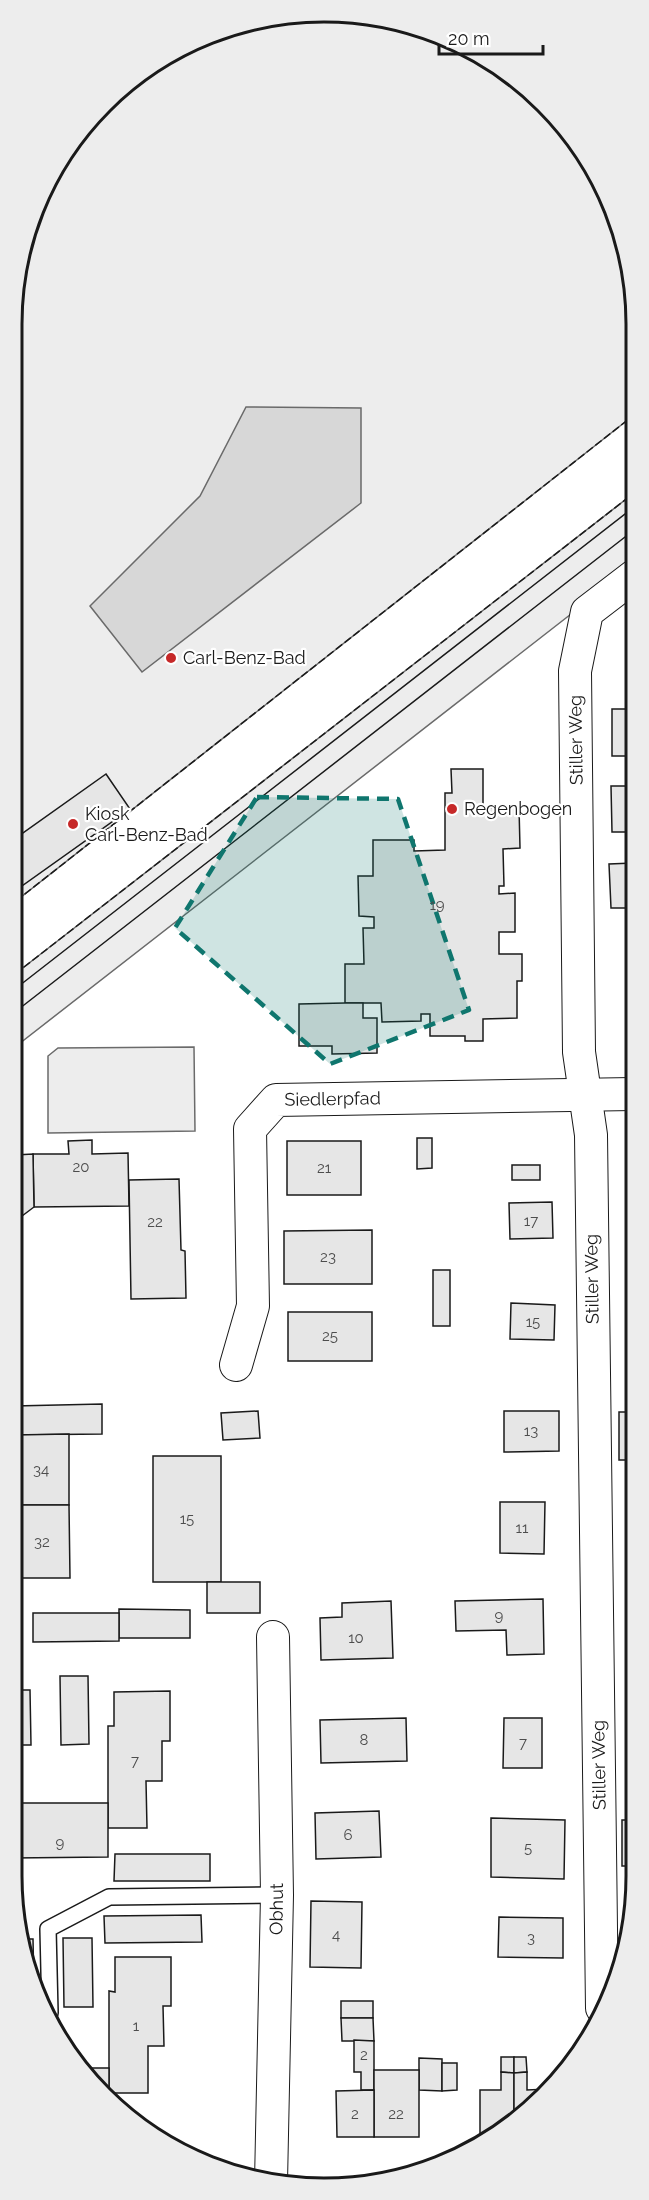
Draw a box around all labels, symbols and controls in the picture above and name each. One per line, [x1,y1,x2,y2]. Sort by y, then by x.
scale bar [439,18,542,56]
text: 20 m [448,28,490,49]
place label: Carl-Benz-Bad [183,647,306,668]
marker: Carl-Benz-Bad [164,651,178,665]
street label: Stiller Weg [564,695,587,785]
place label: Regenbogen [464,798,572,819]
marker: Regenbogen [445,802,459,816]
place label: Kiosk Carl-Benz-Bad [85,803,208,845]
marker: Kiosk Carl-Benz-Bad [66,817,80,831]
house number: 19 [429,896,445,914]
street label: Siedlerpfad [284,1087,381,1110]
house number: 20 [73,1158,90,1176]
house number: 21 [317,1159,332,1177]
house number: 17 [524,1212,538,1230]
house number: 22 [147,1213,163,1231]
street label: Stiller Weg [580,1234,603,1324]
house number: 23 [320,1248,336,1266]
house number: 15 [526,1313,540,1331]
house number: 25 [322,1327,338,1345]
house number: 13 [524,1422,538,1440]
house number: 34 [33,1461,49,1479]
house number: 15 [180,1510,194,1528]
house number: 11 [516,1519,529,1537]
house number: 32 [34,1533,50,1551]
house number: 9 [495,1607,504,1625]
house number: 10 [348,1629,364,1647]
street label: Stiller Weg [587,1720,610,1810]
house number: 8 [360,1731,369,1749]
house number: 7 [519,1734,527,1752]
house number: 7 [131,1752,139,1770]
house number: 6 [343,1826,353,1844]
house number: 9 [56,1834,65,1852]
house number: 5 [524,1839,532,1857]
street label: Obhut [265,1883,287,1935]
house number: 4 [332,1926,340,1944]
house number: 3 [527,1929,535,1947]
house number: 1 [133,2017,140,2035]
house number: 2 [360,2046,368,2064]
house number: 2 [351,2105,359,2123]
house number: 22 [388,2105,404,2123]

